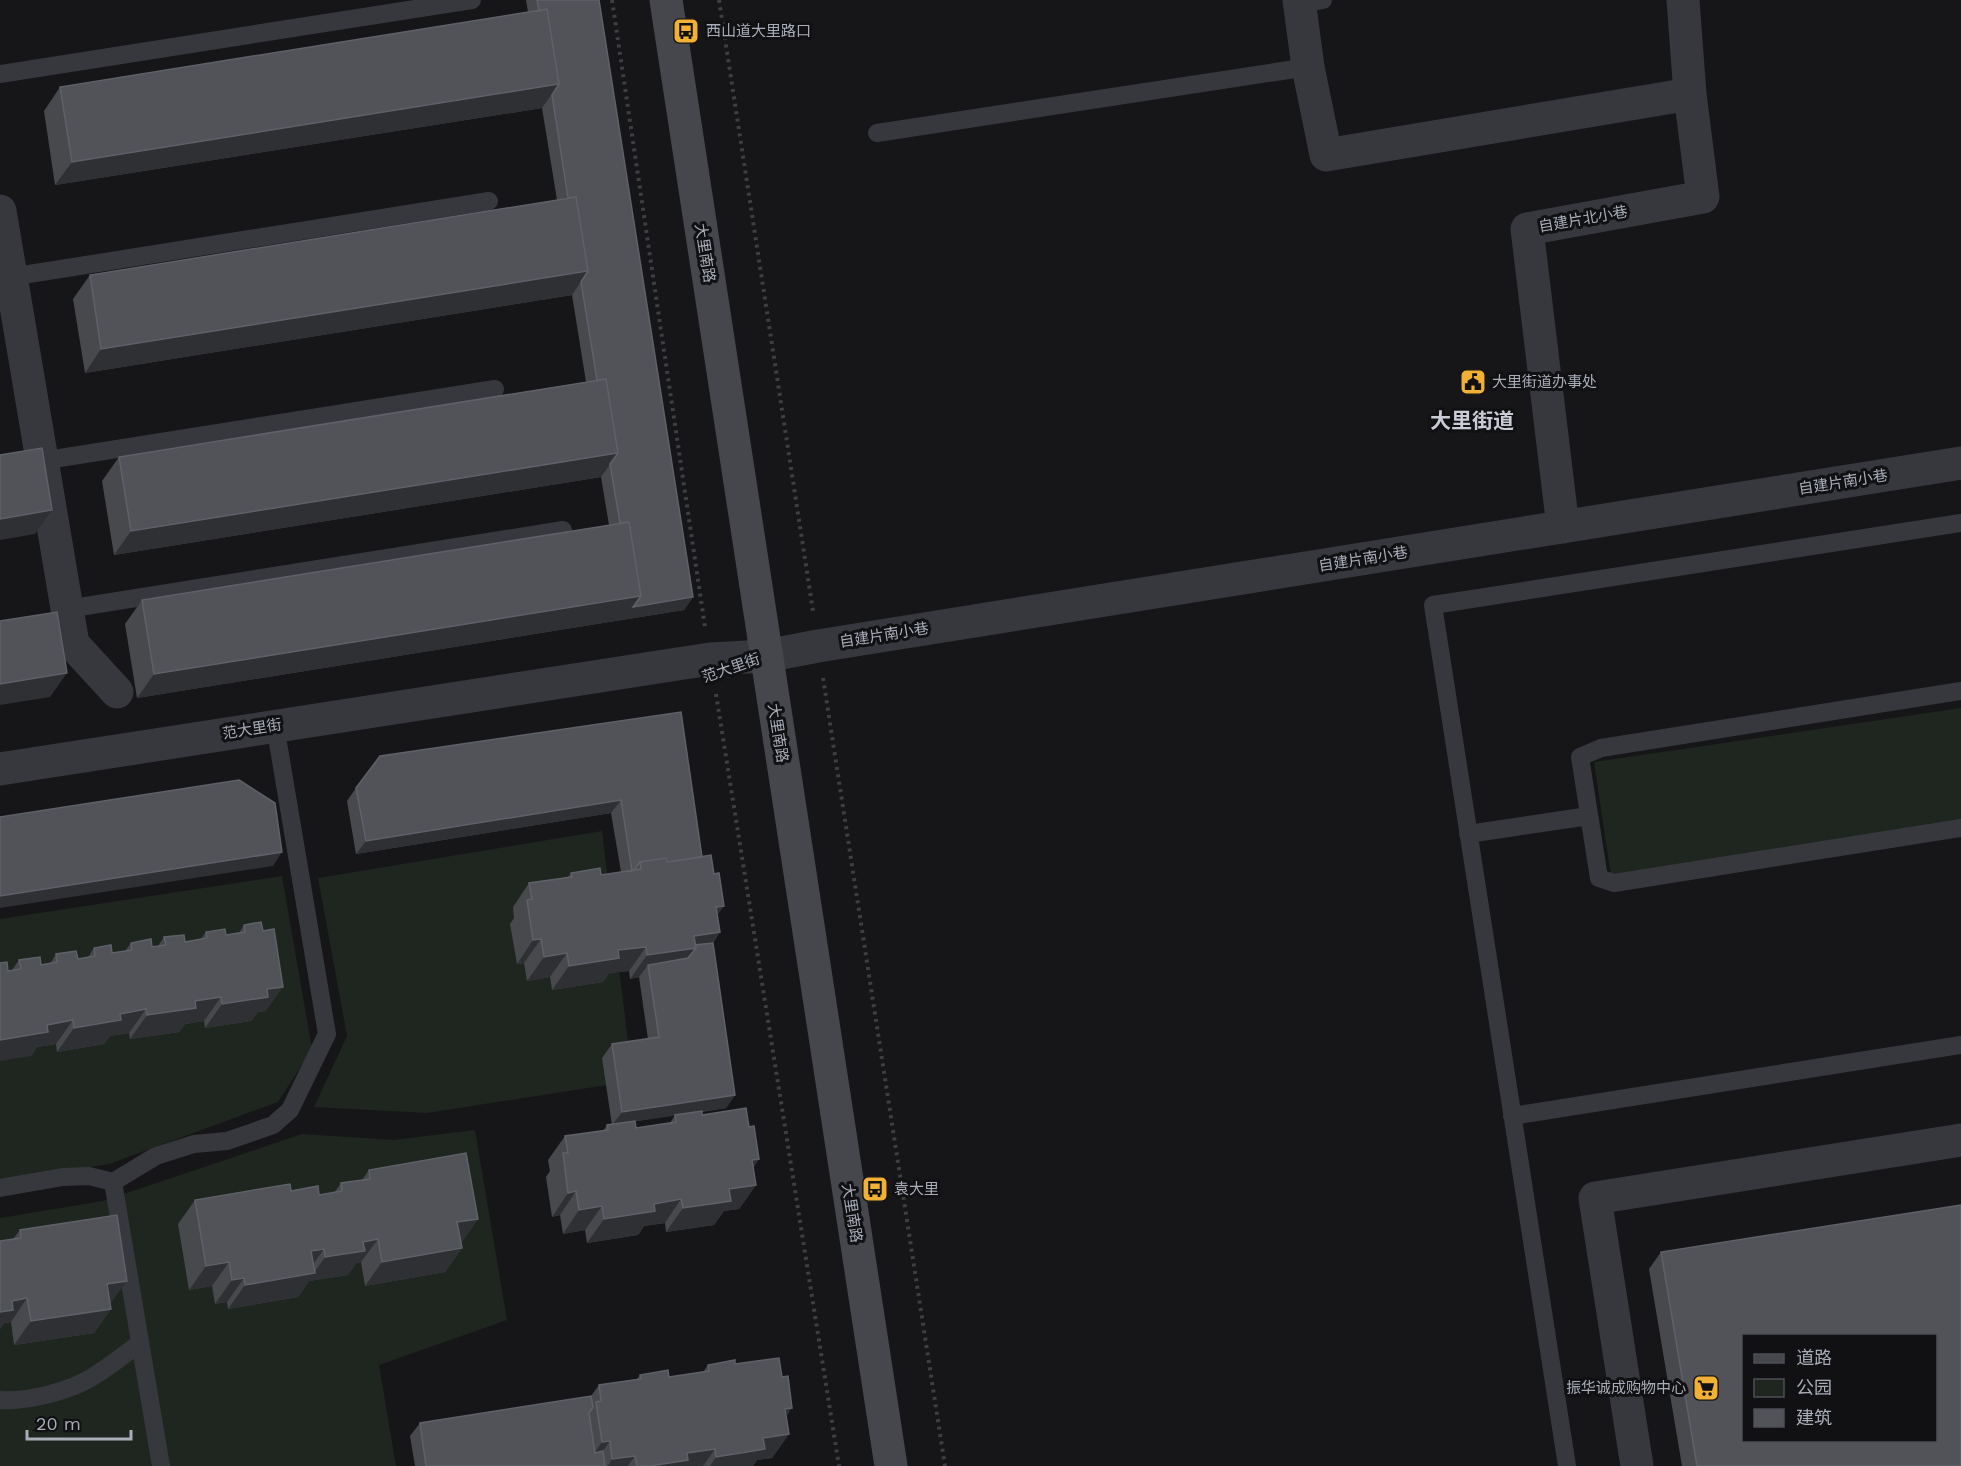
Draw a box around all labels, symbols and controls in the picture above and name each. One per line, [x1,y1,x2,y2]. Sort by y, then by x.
bus stop icon: 西山道大里路口 [671,16,701,46]
place label: 西山道大里路口 [706,22,811,40]
street label: 自建片北小巷 [1537,202,1629,236]
street label: 大里南路 [691,222,719,284]
public building icon: 大里街道办事处 [1458,367,1488,397]
place label: 大里街道办事处 [1492,373,1597,391]
district label: 大里街道 [1430,408,1514,433]
street label: 自建片南小巷 [1797,466,1889,498]
street label: 自建片南小巷 [1317,543,1409,575]
street label: 自建片南小巷 [838,619,930,651]
street label: 范大里街 [700,650,762,686]
street label: 大里南路 [764,702,792,764]
street label: 范大里街 [221,715,283,743]
bus stop icon: 袁大里 [860,1174,890,1204]
place label: 袁大里 [894,1180,939,1198]
street label: 大里南路 [838,1182,866,1244]
legend [1742,1334,1937,1442]
text: 道路 [1796,1347,1832,1368]
supermarket icon: 振华诚成购物中心 [1691,1373,1721,1403]
text: 公园 [1796,1377,1832,1398]
place label: 振华诚成购物中心 [1566,1379,1686,1397]
scale bar [27,1403,130,1441]
text: 建筑 [1796,1407,1832,1428]
text: 20 m [36,1413,81,1434]

